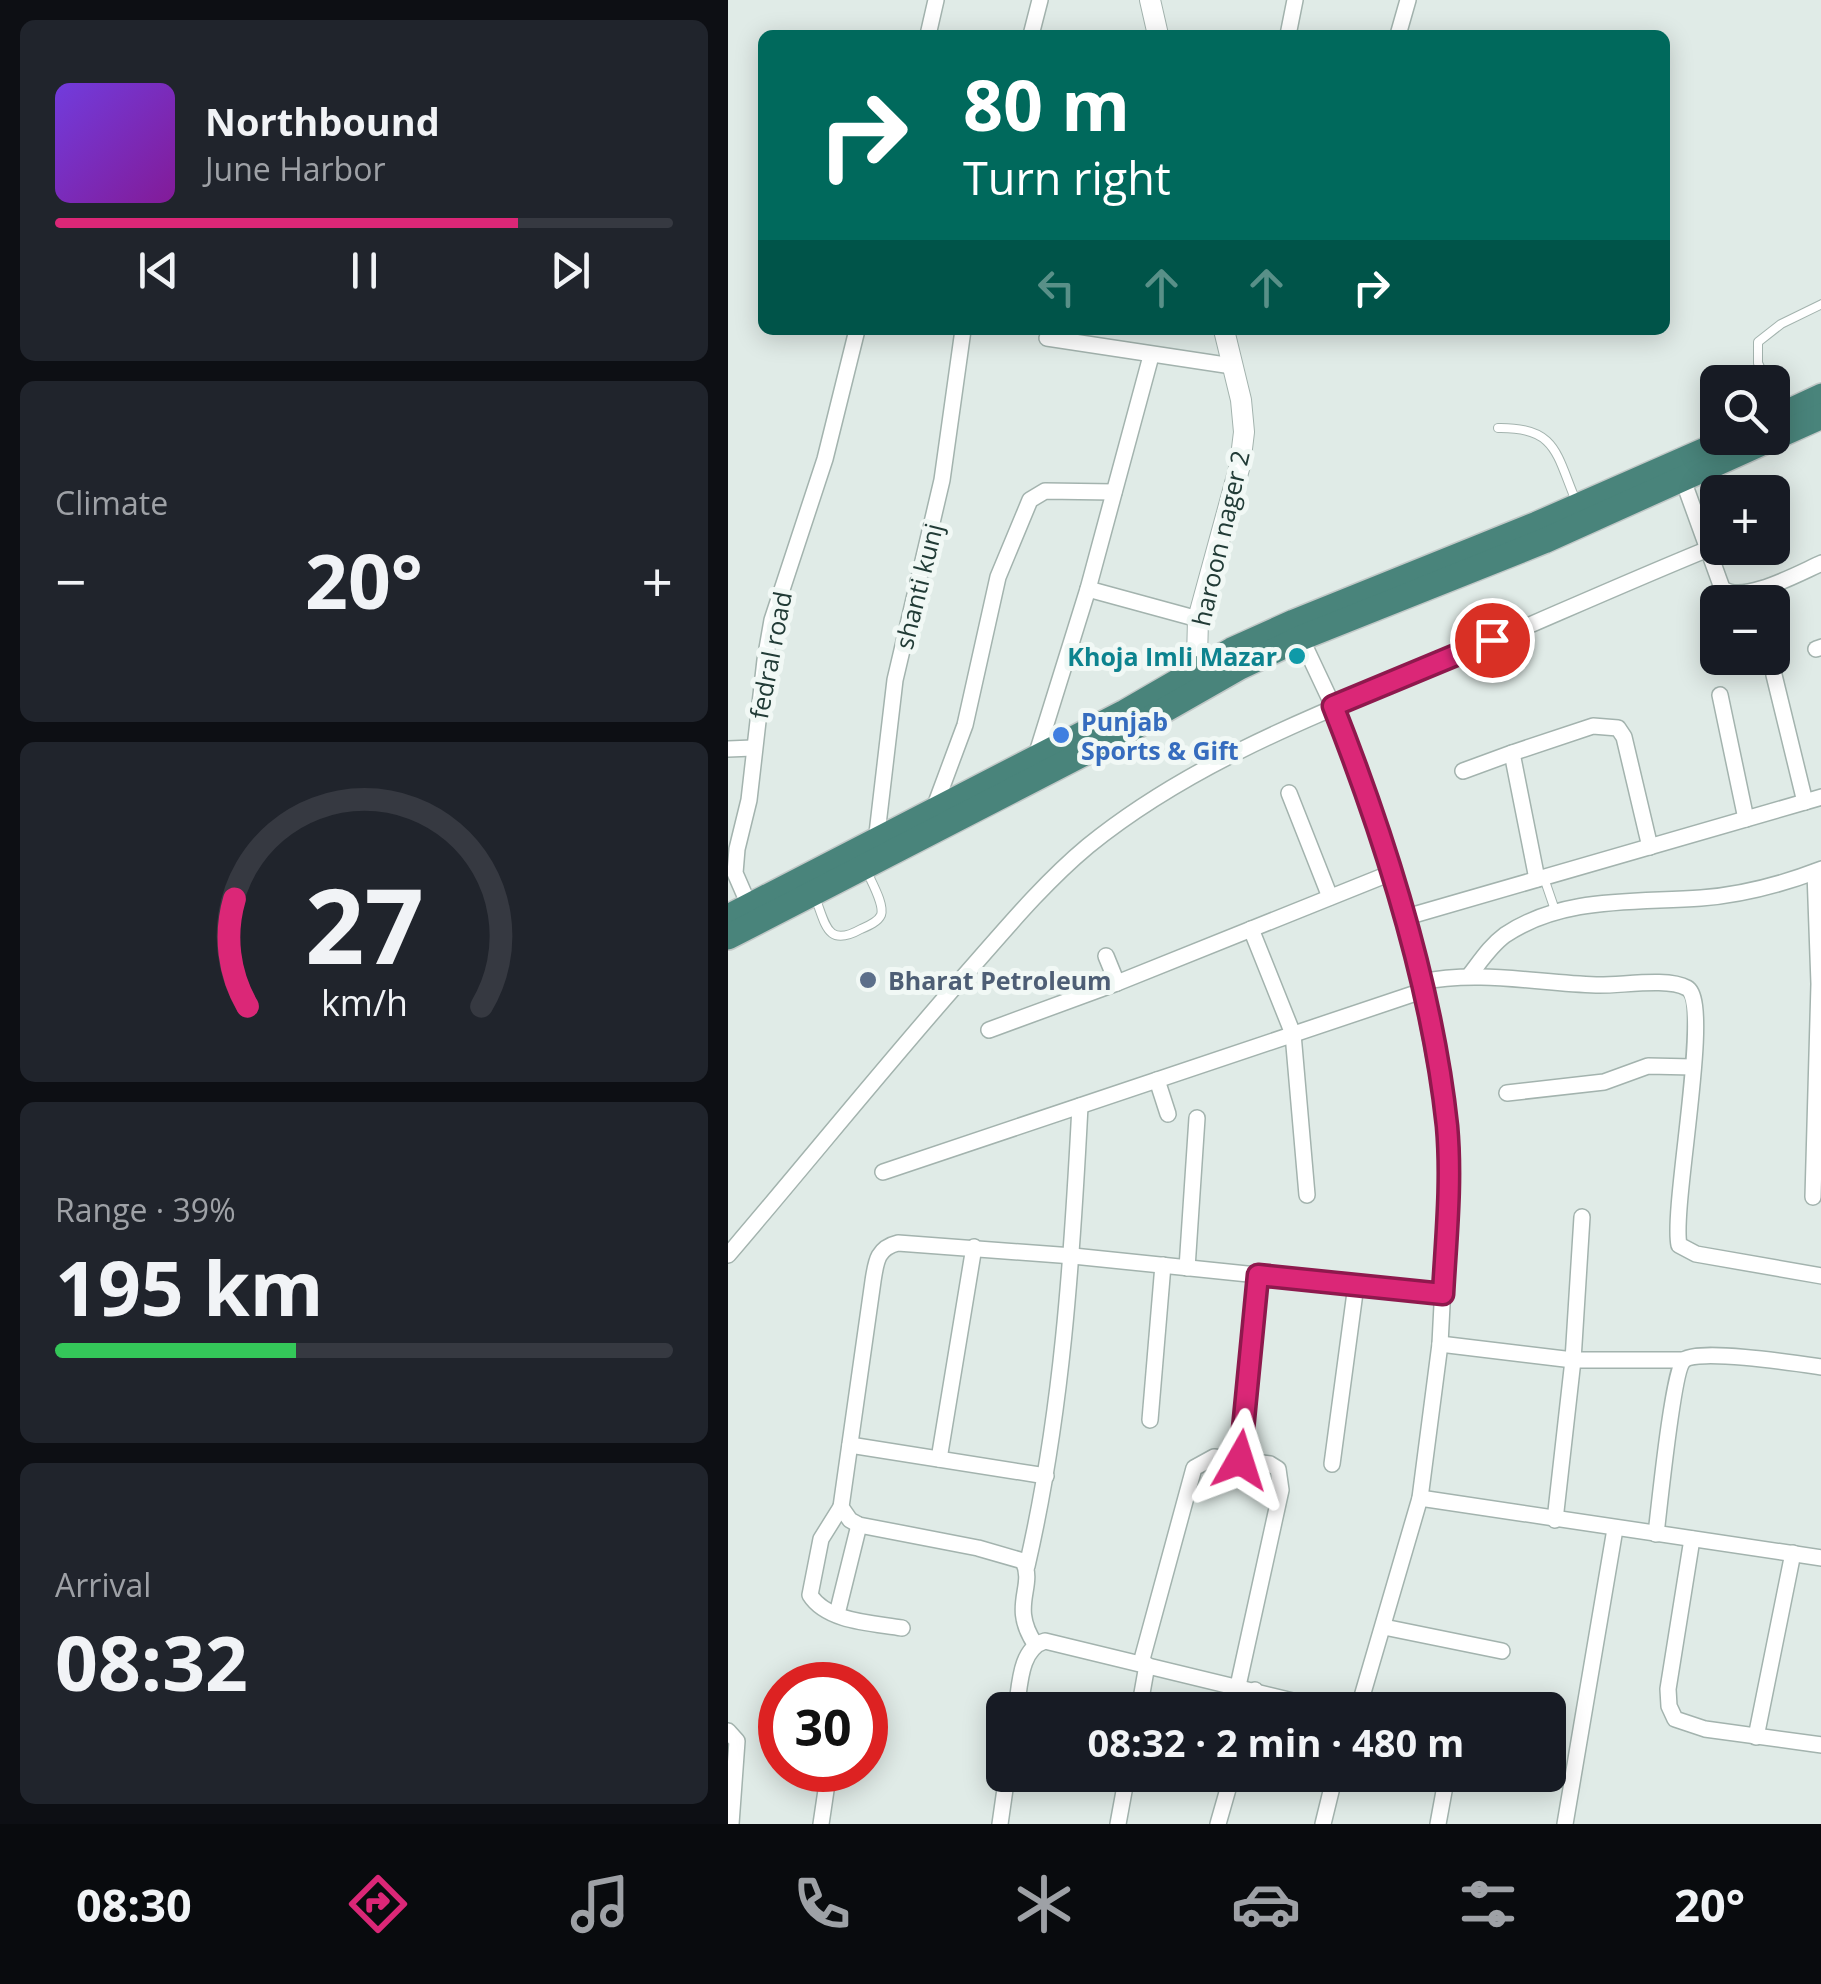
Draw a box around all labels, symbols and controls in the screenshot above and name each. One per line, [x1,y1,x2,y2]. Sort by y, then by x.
text: 80 m [963,56,1130,152]
icon: right [798,70,928,200]
text: Northbound [205,95,440,147]
text: June Harbor [205,147,385,190]
text: Turn right [963,147,1171,208]
icon: previous [131,243,186,298]
icon: pause [337,243,392,298]
icon: next [543,243,598,298]
icon: left [1029,260,1084,315]
icon: ahead [1134,260,1189,315]
icon: ahead [1239,260,1294,315]
icon: right [1344,260,1399,315]
map controls [1700,365,1790,675]
button: search [1700,365,1790,455]
street label: haroon nager 2 [1183,447,1257,629]
button: + [1700,475,1790,565]
text: Climate [55,481,168,524]
street label: shanti kunj [886,520,950,652]
text: 20° [305,529,423,631]
text: − [55,543,86,618]
text: + [642,543,673,618]
button: − [1700,585,1790,675]
street label: fedral road [741,588,799,722]
pin [1450,598,1535,683]
icon: arrive [1465,613,1520,668]
place label: Khoja Imli Mazar [1067,639,1277,673]
marker: Khoja Imli Mazar [1286,645,1308,667]
place label: Punjab Sports & Gift [1081,704,1239,767]
marker: Punjab Sports & Gift [1050,724,1072,746]
text: 27 [305,853,423,994]
place label: Bharat Petroleum [888,963,1112,997]
marker: Bharat Petroleum [857,969,879,991]
text: km/h [321,978,407,1026]
text: Range · 39% [55,1188,236,1231]
text: 195 km [55,1236,323,1338]
position arrow [1188,1408,1292,1512]
text: Arrival [55,1563,151,1606]
text: 08:32 [55,1611,248,1713]
speed limit sign: 30 [758,1662,888,1792]
text: 08:32 · 2 min · 480 m [1088,1716,1464,1768]
icon: directions [343,1869,413,1939]
icon: music [565,1869,635,1939]
icon: phone [787,1869,857,1939]
icon: climate [1009,1869,1079,1939]
icon: car [1231,1869,1301,1939]
icon: filters [1453,1869,1523,1939]
text: 08:30 [76,1874,192,1935]
text: 20° [1674,1874,1745,1935]

